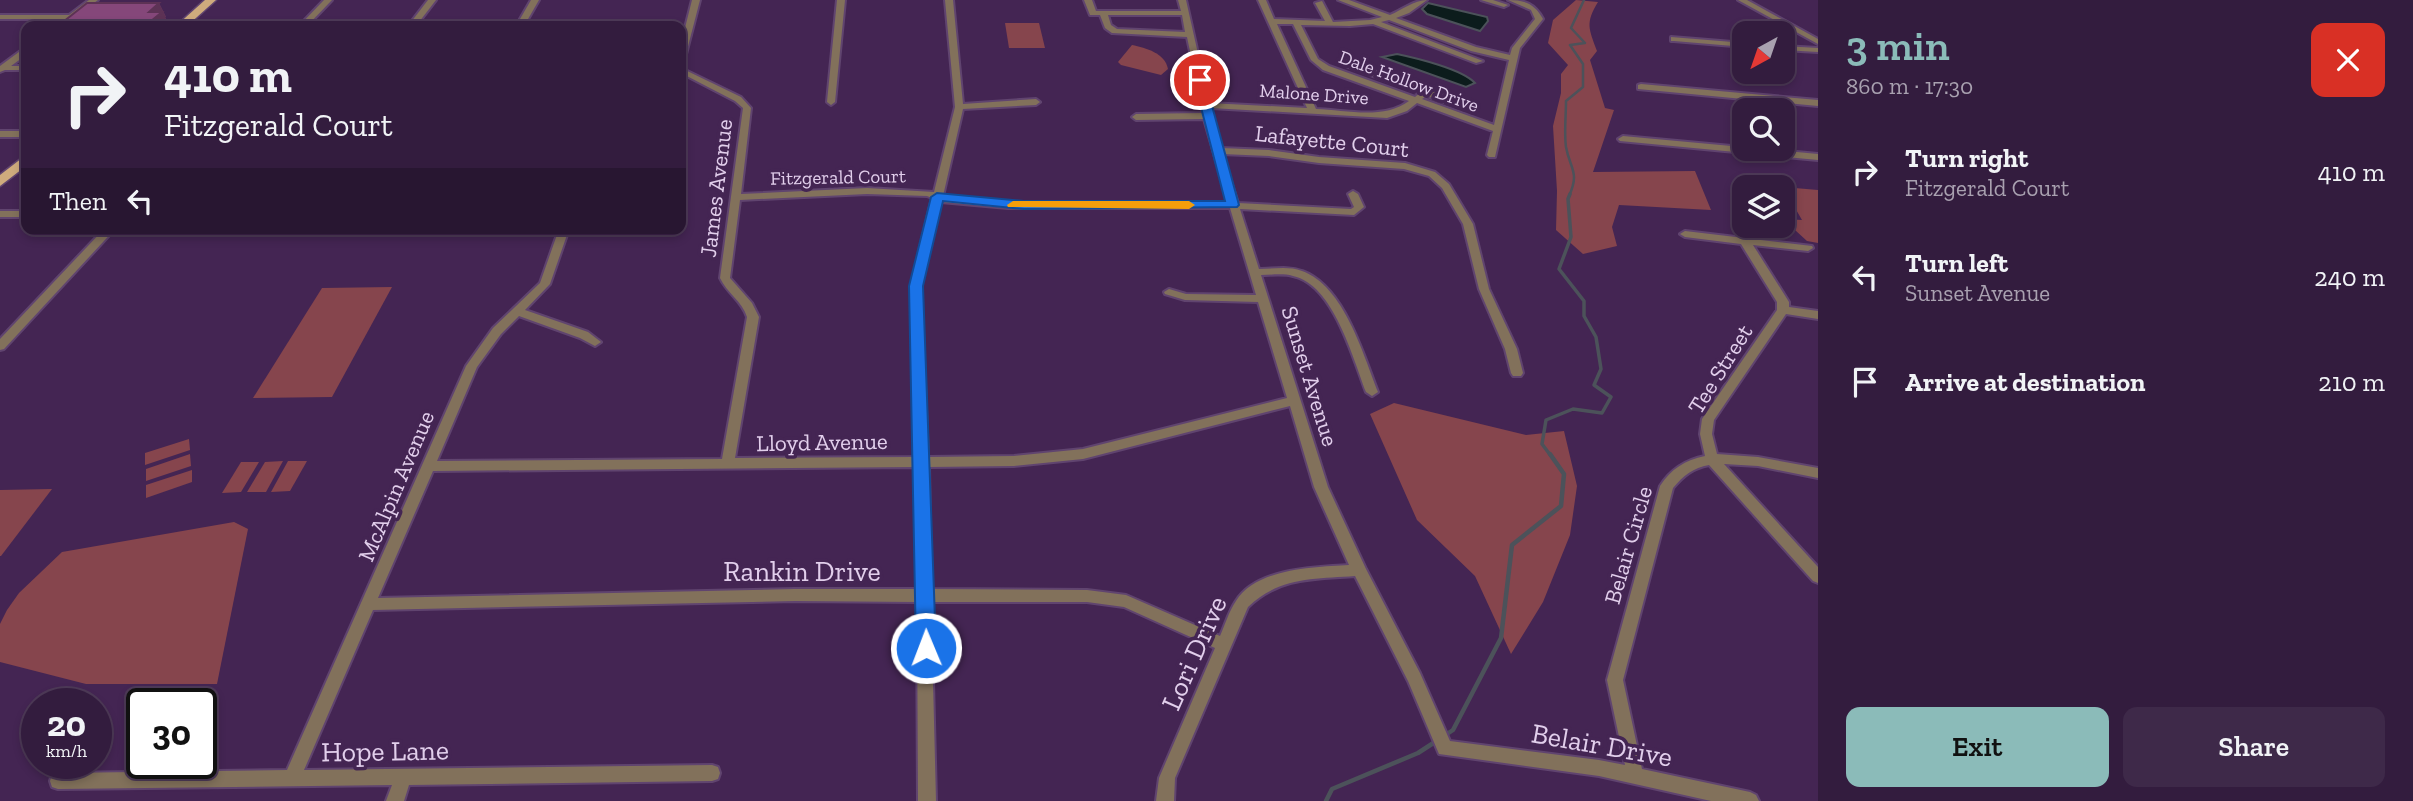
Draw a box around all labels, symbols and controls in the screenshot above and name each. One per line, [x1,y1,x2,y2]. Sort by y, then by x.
text: 3 min [1846,20,1950,71]
north arrow [1732,21,1796,84]
map controls [1732,21,1795,238]
button: close [2311,23,2385,97]
street label: Dale Hollow Drive [1336,45,1482,117]
text: 410 m [164,46,292,105]
icon: right [49,49,140,140]
pin [1170,50,1230,110]
icon: arrive [1181,61,1219,99]
text: 860 m · 17:30 [1846,72,1973,100]
street label: Malone Drive [1259,79,1369,109]
button: search [1732,98,1795,161]
text: Fitzgerald Court [164,106,393,144]
street label: James Avenue [694,117,738,259]
street label: Lafayette Court [1254,119,1411,163]
text: Turn right [1905,142,2028,174]
icon: right [1846,153,1884,191]
text: 410 m [2318,156,2385,188]
street label: Fitzgerald Court [770,164,906,190]
text: Fitzgerald Court [1905,174,2069,202]
button: layers [1732,175,1795,238]
icon: left [121,182,159,220]
text: Then [49,185,107,217]
text: Turn left [1905,247,2008,279]
icon: left [1846,258,1884,296]
text: 240 m [2314,261,2385,293]
text: Sunset Avenue [1905,279,2050,307]
street label: Sunset Avenue [1275,302,1345,450]
street label: Tee Street [1682,319,1759,419]
icon: arrive [1846,363,1884,401]
text: Arrive at destination [1905,366,2145,398]
text: 210 m [2318,366,2385,398]
street label: McAlpin Avenue [352,406,440,566]
street label: Lloyd Avenue [756,427,888,457]
street label: Belair Circle [1598,483,1658,607]
street label: Rankin Drive [723,555,881,588]
street label: Lori Drive [1154,591,1234,715]
position arrow [889,611,963,685]
speed limit sign: 30 [126,688,217,779]
text: 20 [47,703,86,745]
button: Exit [1846,707,2109,787]
button: Share [2123,707,2385,787]
street label: Belair Drive [1529,716,1675,774]
street label: Hope Lane [321,733,449,769]
text: km/h [46,740,87,762]

